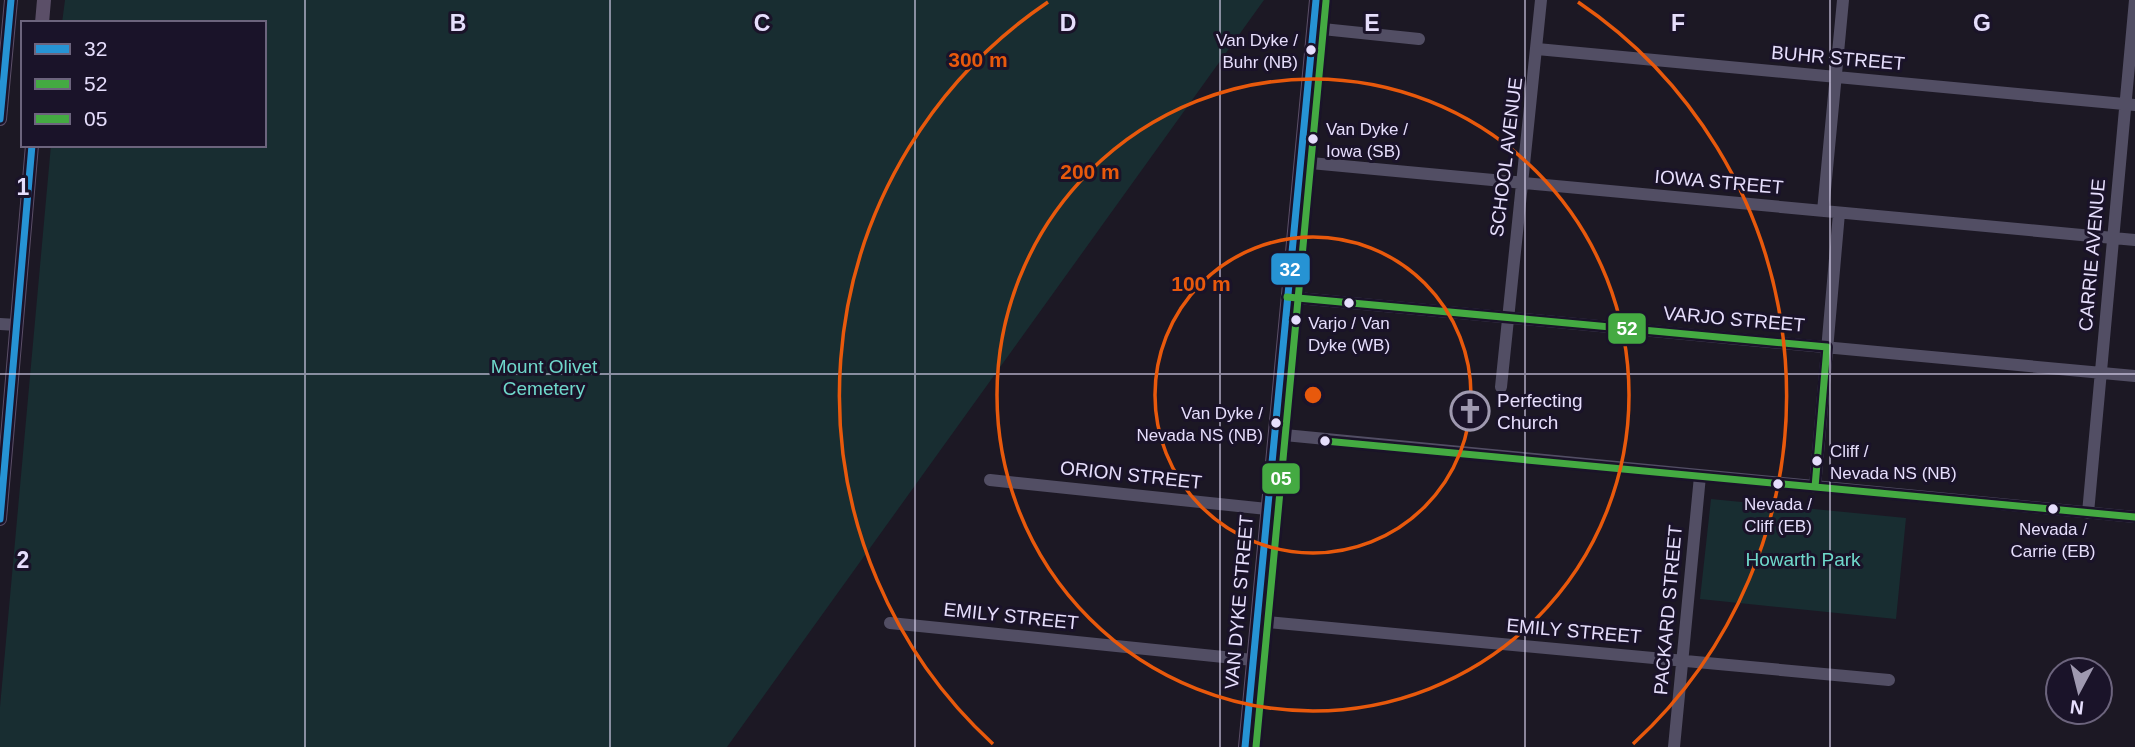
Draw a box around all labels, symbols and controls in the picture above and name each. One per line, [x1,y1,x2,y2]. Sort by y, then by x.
text: B [450,10,466,36]
text: C [754,10,770,36]
text: D [1060,10,1076,36]
text: E [1364,10,1380,36]
text: F [1671,10,1685,36]
text: G [1973,10,1991,36]
legend [21,21,266,147]
place label: Van Dyke / Buhr (NB) [1216,31,1298,72]
text: 32 [84,37,107,60]
street label: BUHR STREET [1770,42,1906,74]
marker: Van Dyke / Buhr (NB) [1304,43,1318,57]
text: 300 m [948,48,1008,71]
text: 52 [84,72,107,95]
street label: SCHOOL AVENUE [1486,76,1526,238]
text: 05 [84,107,107,130]
place label: Van Dyke / Iowa (SB) [1326,120,1408,161]
marker: Van Dyke / Iowa (SB) [1306,132,1320,146]
text: 200 m [1060,160,1120,183]
street label: IOWA STREET [1654,166,1785,198]
text: 1 [17,174,30,200]
street label: CARRIE AVENUE [2075,178,2109,332]
line badge: 32 [1270,252,1311,286]
text: 32 [1279,259,1301,280]
text: 100 m [1171,272,1231,295]
marker: Varjo / Van Dyke (WB) [1342,296,1356,310]
street label: VARJO STREET [1662,302,1806,336]
line badge: 52 [1607,312,1647,345]
unlabelled marker [1289,313,1303,327]
place label: Varjo / Van Dyke (WB) [1308,314,1390,355]
text: 52 [1616,318,1638,339]
park label: Mount Olivet Cemetery [491,356,598,399]
centre of rings [1301,383,1325,407]
church icon: Perfecting Church [1449,390,1491,432]
place label: Perfecting Church [1497,390,1583,433]
place label: Van Dyke / Nevada NS (NB) [1136,404,1263,445]
marker: Van Dyke / Nevada NS (NB) [1269,416,1283,430]
unlabelled marker [1318,434,1332,448]
place label: Cliff / Nevada NS (NB) [1830,442,1957,483]
marker: Cliff / Nevada NS (NB) [1810,454,1824,468]
street label: ORION STREET [1059,457,1203,493]
line badge: 05 [1261,462,1301,495]
text: 05 [1270,468,1292,489]
marker: Nevada / Cliff (EB) [1771,477,1785,491]
place label: Nevada / Cliff (EB) [1744,495,1812,536]
marker: Nevada / Carrie (EB) [2046,502,2060,516]
street label: VAN DYKE STREET [1221,514,1257,690]
place label: Nevada / Carrie (EB) [2010,520,2096,561]
street label: PACKARD STREET [1650,524,1686,696]
text: 2 [17,547,29,573]
park label: Howarth Park [1745,549,1861,570]
street label: EMILY STREET [943,598,1080,634]
street label: EMILY STREET [1506,615,1643,647]
north arrow [2044,656,2114,726]
text: N [2069,696,2085,719]

